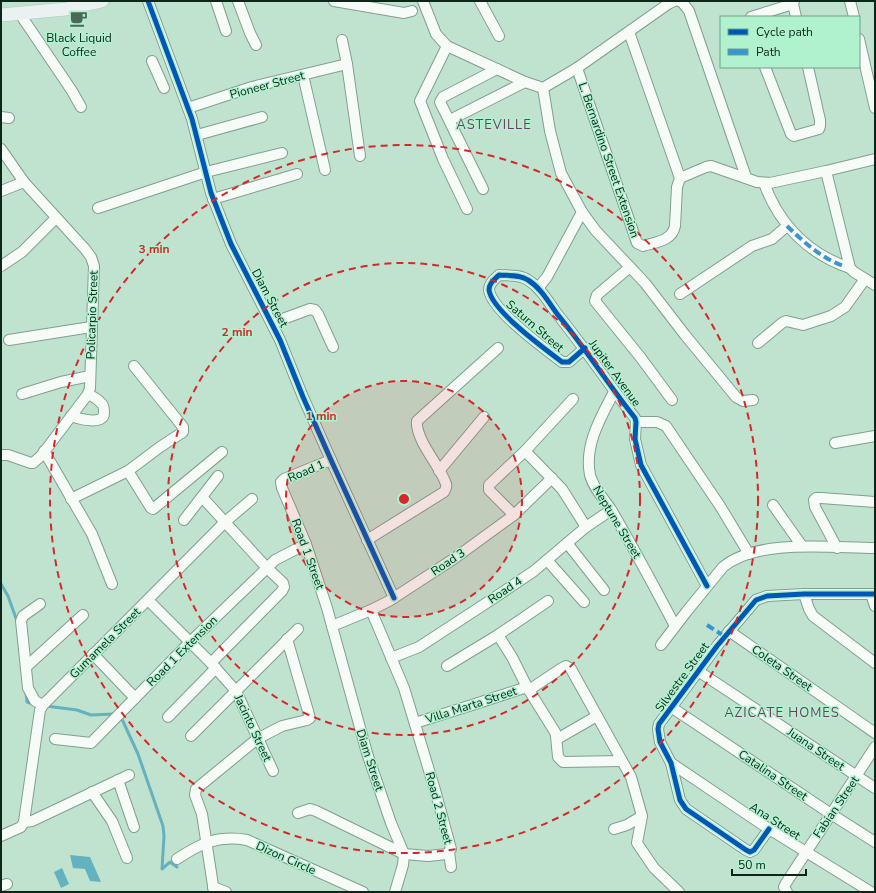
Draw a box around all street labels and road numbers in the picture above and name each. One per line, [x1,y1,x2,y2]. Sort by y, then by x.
street label: Pioneer Street [228,67,307,103]
street label: L. Bernardino Street Extension [575,80,643,240]
street label: Diam Street [248,266,292,331]
street label: Policarpio Street [82,270,102,360]
street label: Saturn Street [503,296,568,356]
street label: Jupiter Avenue [585,335,645,410]
street label: Road 1 [285,456,327,486]
street label: Neptune Street [589,483,645,562]
street label: Road 1 Street [288,516,328,592]
street label: Road 3 [428,545,468,579]
street label: Road 4 [485,573,525,607]
street label: Gumamela Street [66,603,145,682]
street label: Road 1 Extension [143,612,221,690]
street label: Silvestre Street [651,638,713,715]
street label: Coleta Street [748,641,816,695]
street label: Villa Marta Street [422,682,520,728]
street label: Jacinto Street [230,691,276,765]
street label: Juana Street [783,723,848,775]
street label: Diam Street [352,727,388,794]
street label: Catalina Street [735,746,811,804]
street label: Road 2 Street [422,770,457,847]
street label: Fabian Street [809,772,863,841]
street label: Ana Street [746,799,804,844]
street label: Dizon Circle [253,838,319,878]

